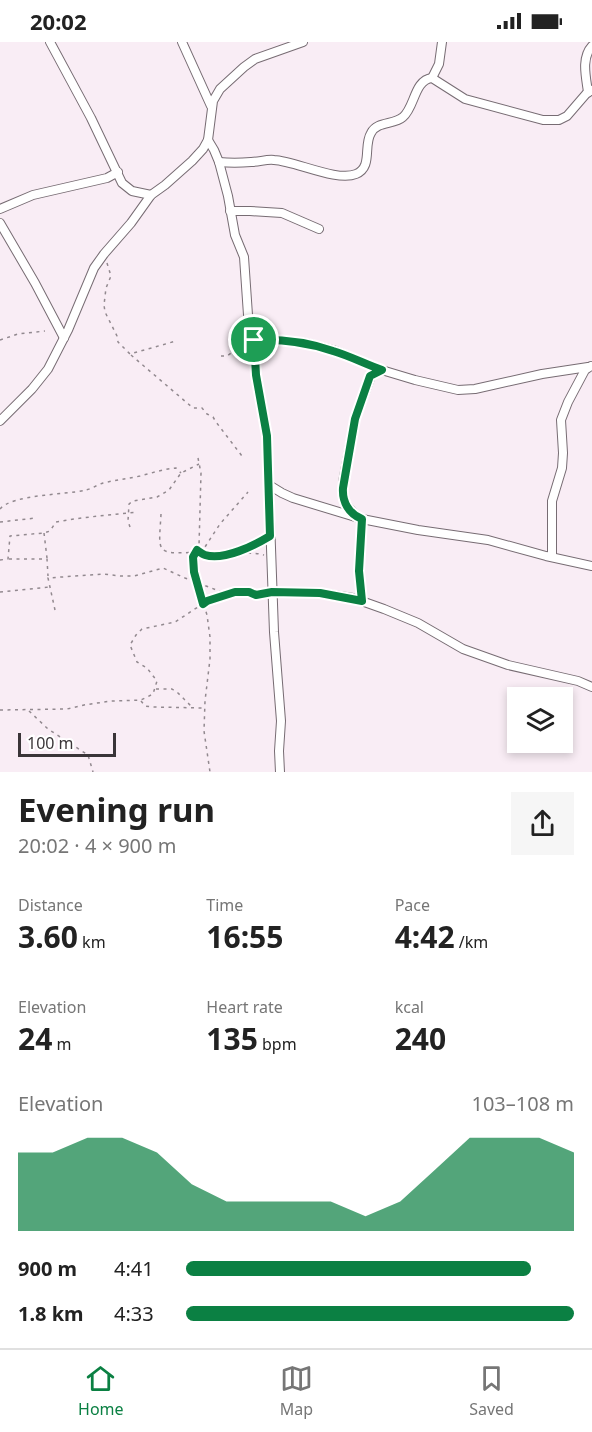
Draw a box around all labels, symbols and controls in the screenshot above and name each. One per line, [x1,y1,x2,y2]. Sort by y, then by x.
text: 20:02 [30,6,87,36]
pin [228,314,279,365]
icon: arrive [237,323,270,356]
map controls [507,687,573,753]
button: layers [507,687,573,753]
scale bar [18,730,116,758]
text: 100 m [27,732,74,754]
text: Evening run [18,787,215,832]
button: share [511,792,574,855]
text: 20:02 · 4 × 900 m [18,832,176,859]
text: Distance [18,894,83,916]
text: Time [206,894,243,916]
text: Pace [395,894,430,916]
text: 3.60 [18,916,78,957]
text: 16:55 [206,916,283,957]
text: 4:42 [395,916,455,957]
text: km [78,931,106,953]
text: /km [455,931,488,953]
text: Elevation [18,996,86,1018]
text: Heart rate [206,996,283,1018]
text: kcal [395,996,424,1018]
text: 24 [18,1018,52,1059]
text: 135 [206,1018,258,1059]
text: 240 [395,1018,446,1059]
text: m [52,1033,71,1055]
text: bpm [258,1033,297,1055]
text: Elevation [18,1090,103,1117]
text: 103–108 m [471,1090,574,1117]
text: 900 m [18,1255,77,1282]
text: 4:41 [114,1255,154,1282]
text: 1.8 km [18,1300,84,1327]
text: 4:33 [114,1300,154,1327]
tab: Home [78,1362,124,1420]
tab: Map [280,1362,313,1420]
tab: Saved [469,1362,514,1420]

